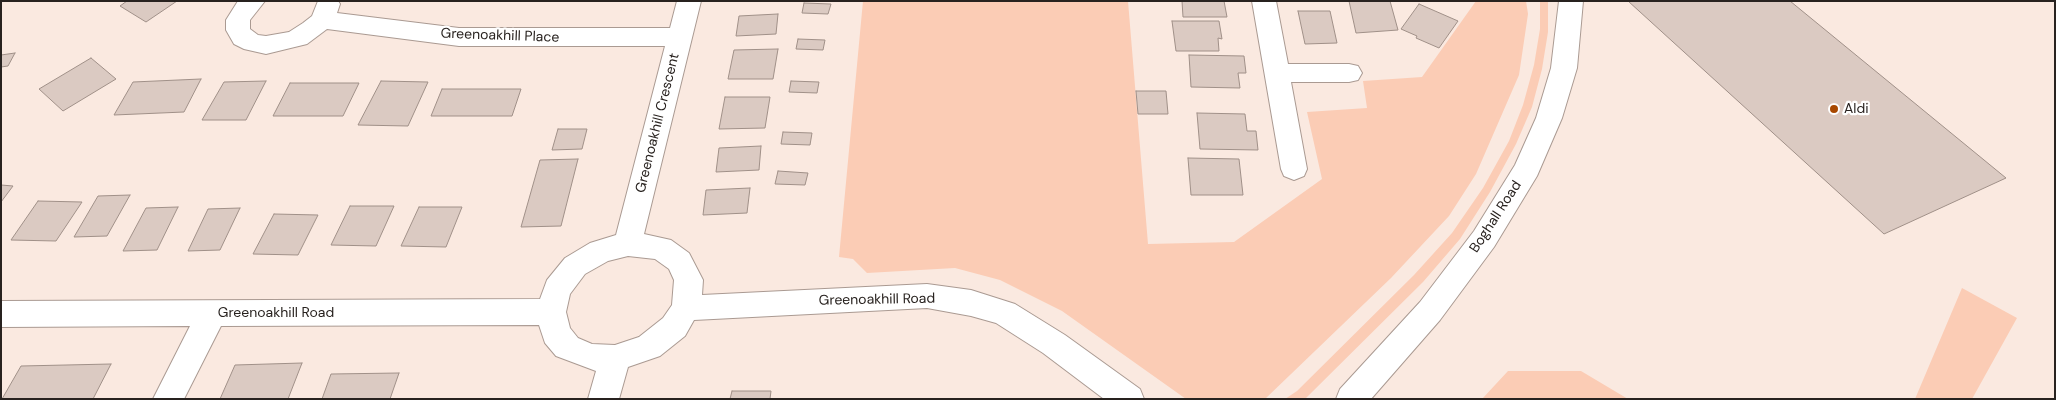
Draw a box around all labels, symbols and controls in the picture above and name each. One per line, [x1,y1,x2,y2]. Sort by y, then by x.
street label: Greenoakhill Place [440,26,560,46]
street label: Greenoakhill Crescent [633,51,683,195]
place label: Aldi [1844,101,1869,117]
marker: Aldi [1828,103,1840,115]
street label: Boghall Road [1466,178,1526,256]
street label: Greenoakhill Road [819,291,935,309]
street label: Greenoakhill Road [218,305,334,321]

